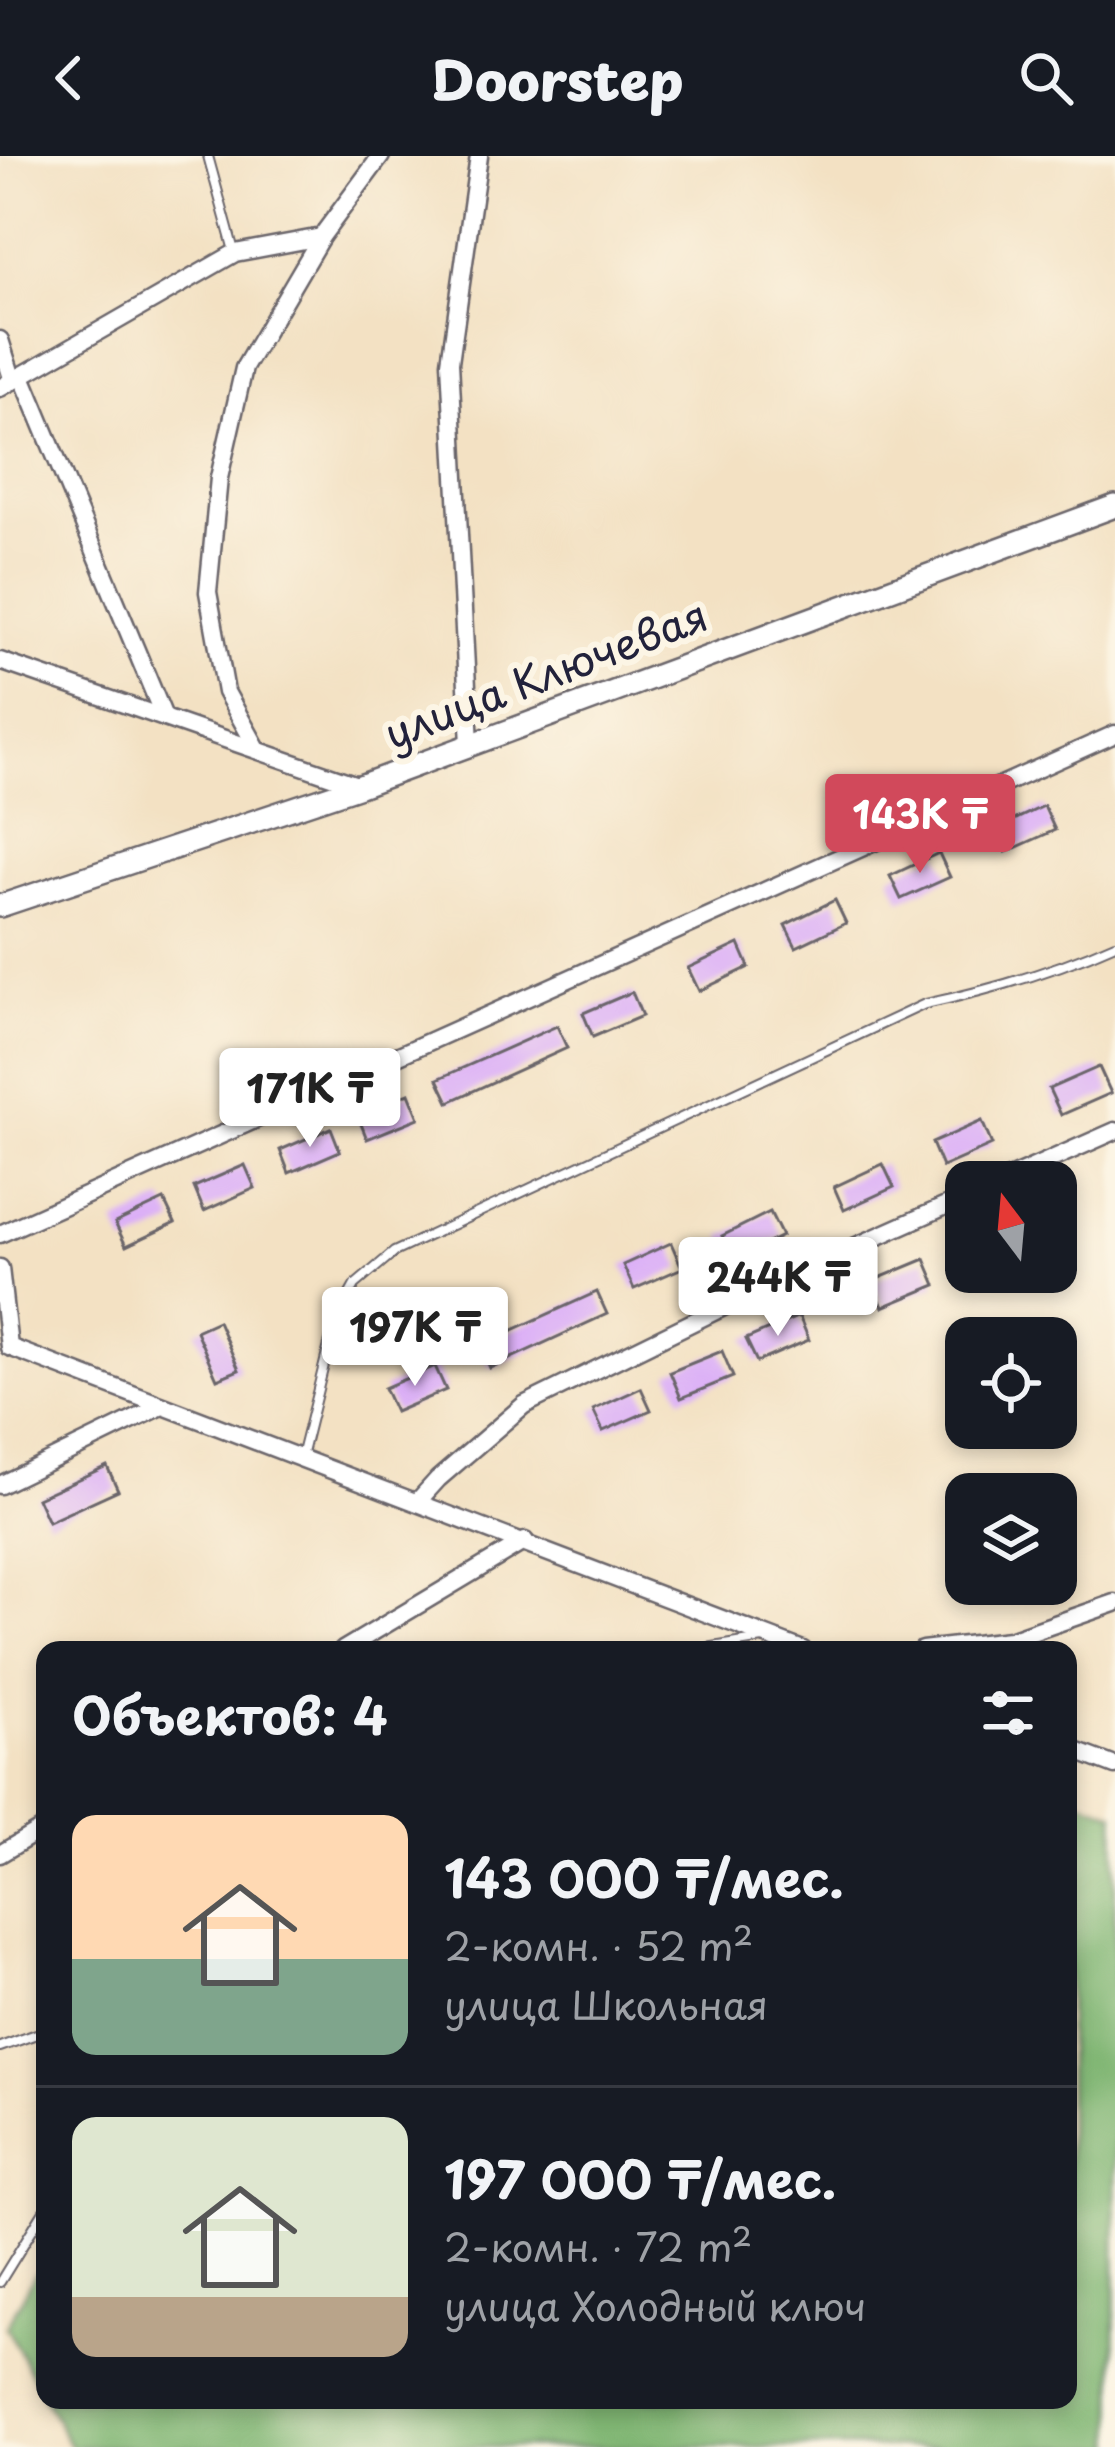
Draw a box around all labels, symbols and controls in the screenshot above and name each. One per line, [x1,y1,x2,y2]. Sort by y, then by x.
text: Doorstep [431,38,684,119]
icon: back [36,45,102,111]
icon: search [1013,45,1079,111]
street label: улица Ключевая [374,582,716,763]
pin: 143K ₸ [822,774,1018,876]
text: 143K ₸ [852,783,988,842]
pin: 171K ₸ [212,1048,408,1150]
text: 171K ₸ [246,1057,374,1116]
north arrow [945,1161,1077,1293]
map controls [945,1161,1077,1605]
pin: 244K ₸ [680,1237,876,1339]
text: 244K ₸ [706,1246,850,1305]
pin: 197K ₸ [317,1287,513,1389]
text: 197K ₸ [349,1296,481,1355]
button: locate [945,1317,1077,1449]
button: layers [945,1473,1077,1605]
text: Объектов: 4 [72,1675,388,1752]
icon: filters [975,1680,1041,1746]
text: 143 000 ₸/мес. [444,1838,844,1915]
icon: home [168,1863,312,2007]
text: 2-комн. · 52 m² [444,1915,753,1974]
text: улица Школьная [444,1974,768,2033]
text: 197 000 ₸/мес. [444,2139,836,2216]
icon: home [168,2165,312,2309]
text: 2-комн. · 72 m² [444,2216,752,2275]
text: улица Холодный ключ [444,2275,867,2334]

